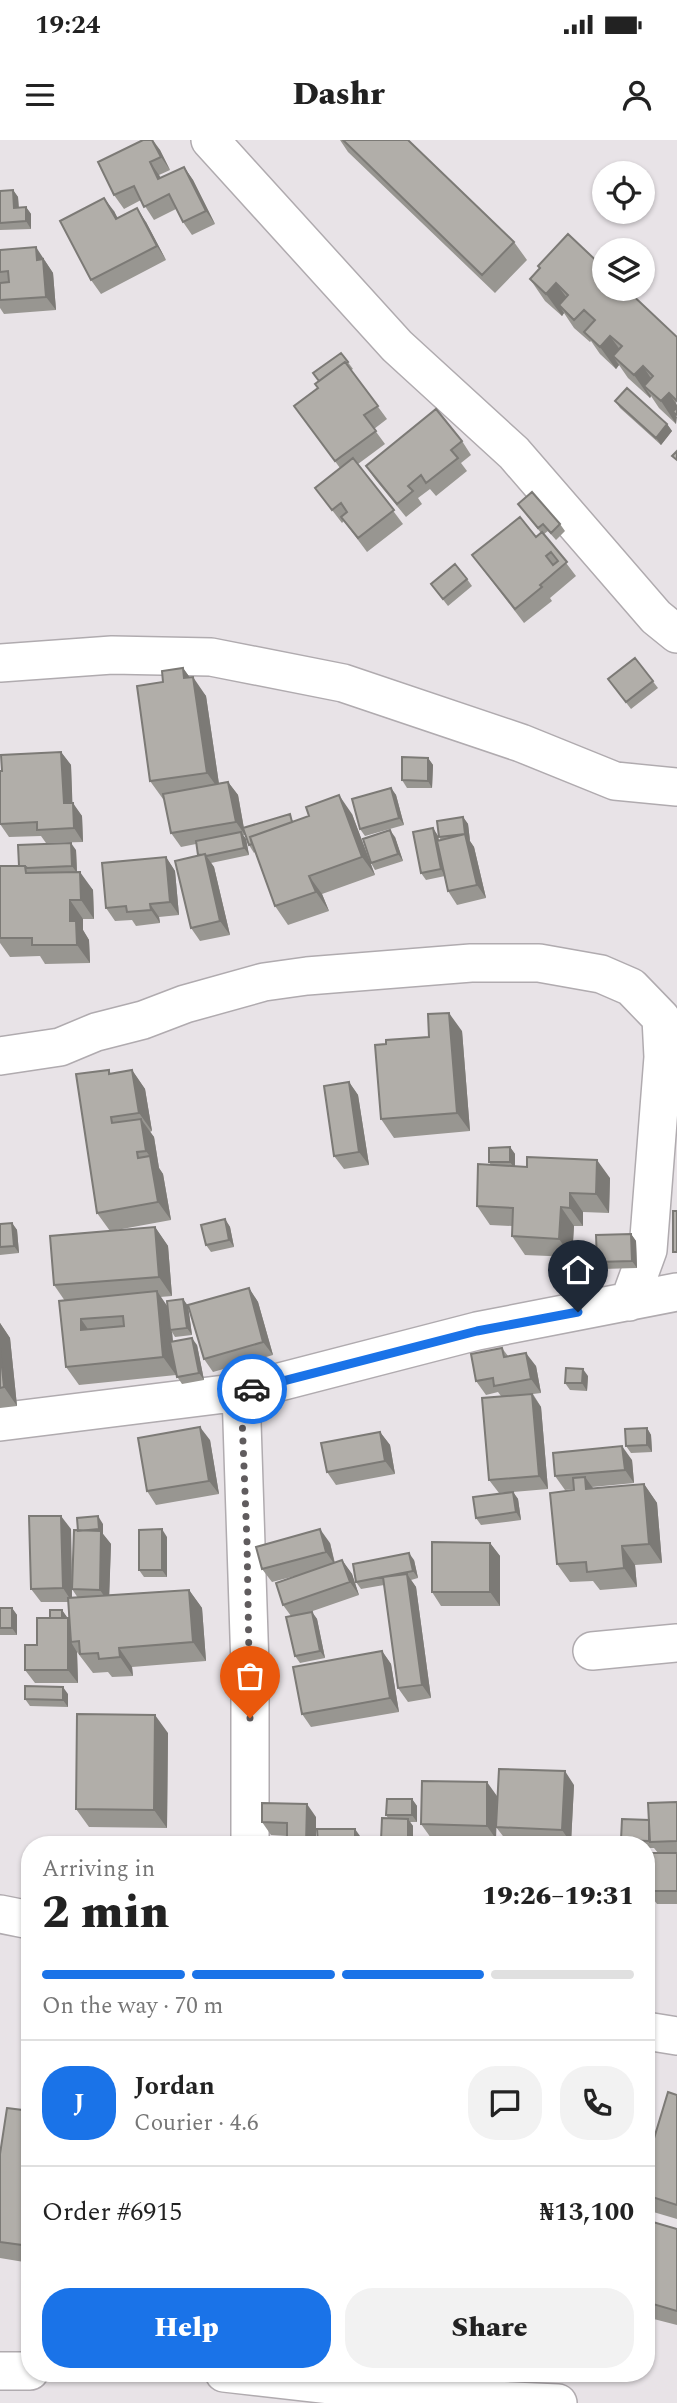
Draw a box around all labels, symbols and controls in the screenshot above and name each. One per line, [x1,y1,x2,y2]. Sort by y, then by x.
text: 19:24 [35,5,100,45]
text: Dashr [292,70,385,119]
icon: menu [21,76,59,114]
icon: person [618,76,656,114]
map controls [592,161,655,301]
button: locate [592,161,655,224]
button: layers [592,238,655,301]
pin [548,1240,608,1312]
icon: home [559,1251,597,1289]
courier [217,1354,287,1424]
icon: car [233,1370,271,1408]
pin [220,1646,280,1718]
icon: bag [231,1657,269,1695]
text: Arriving in [42,1852,155,1887]
text: 19:26–19:31 [482,1876,634,1916]
text: 2 min [42,1878,169,1948]
text: On the way · 70 m [42,1989,223,2024]
text: Jordan [134,2066,215,2106]
button: chat [468,2066,542,2140]
button: phone [560,2066,634,2140]
text: J [73,2083,85,2123]
text: Courier · 4.6 [134,2106,259,2141]
text: Order #6915 [42,2192,182,2232]
text: ₦13,100 [540,2192,634,2232]
button: Help [42,2288,331,2368]
button: Share [345,2288,634,2368]

